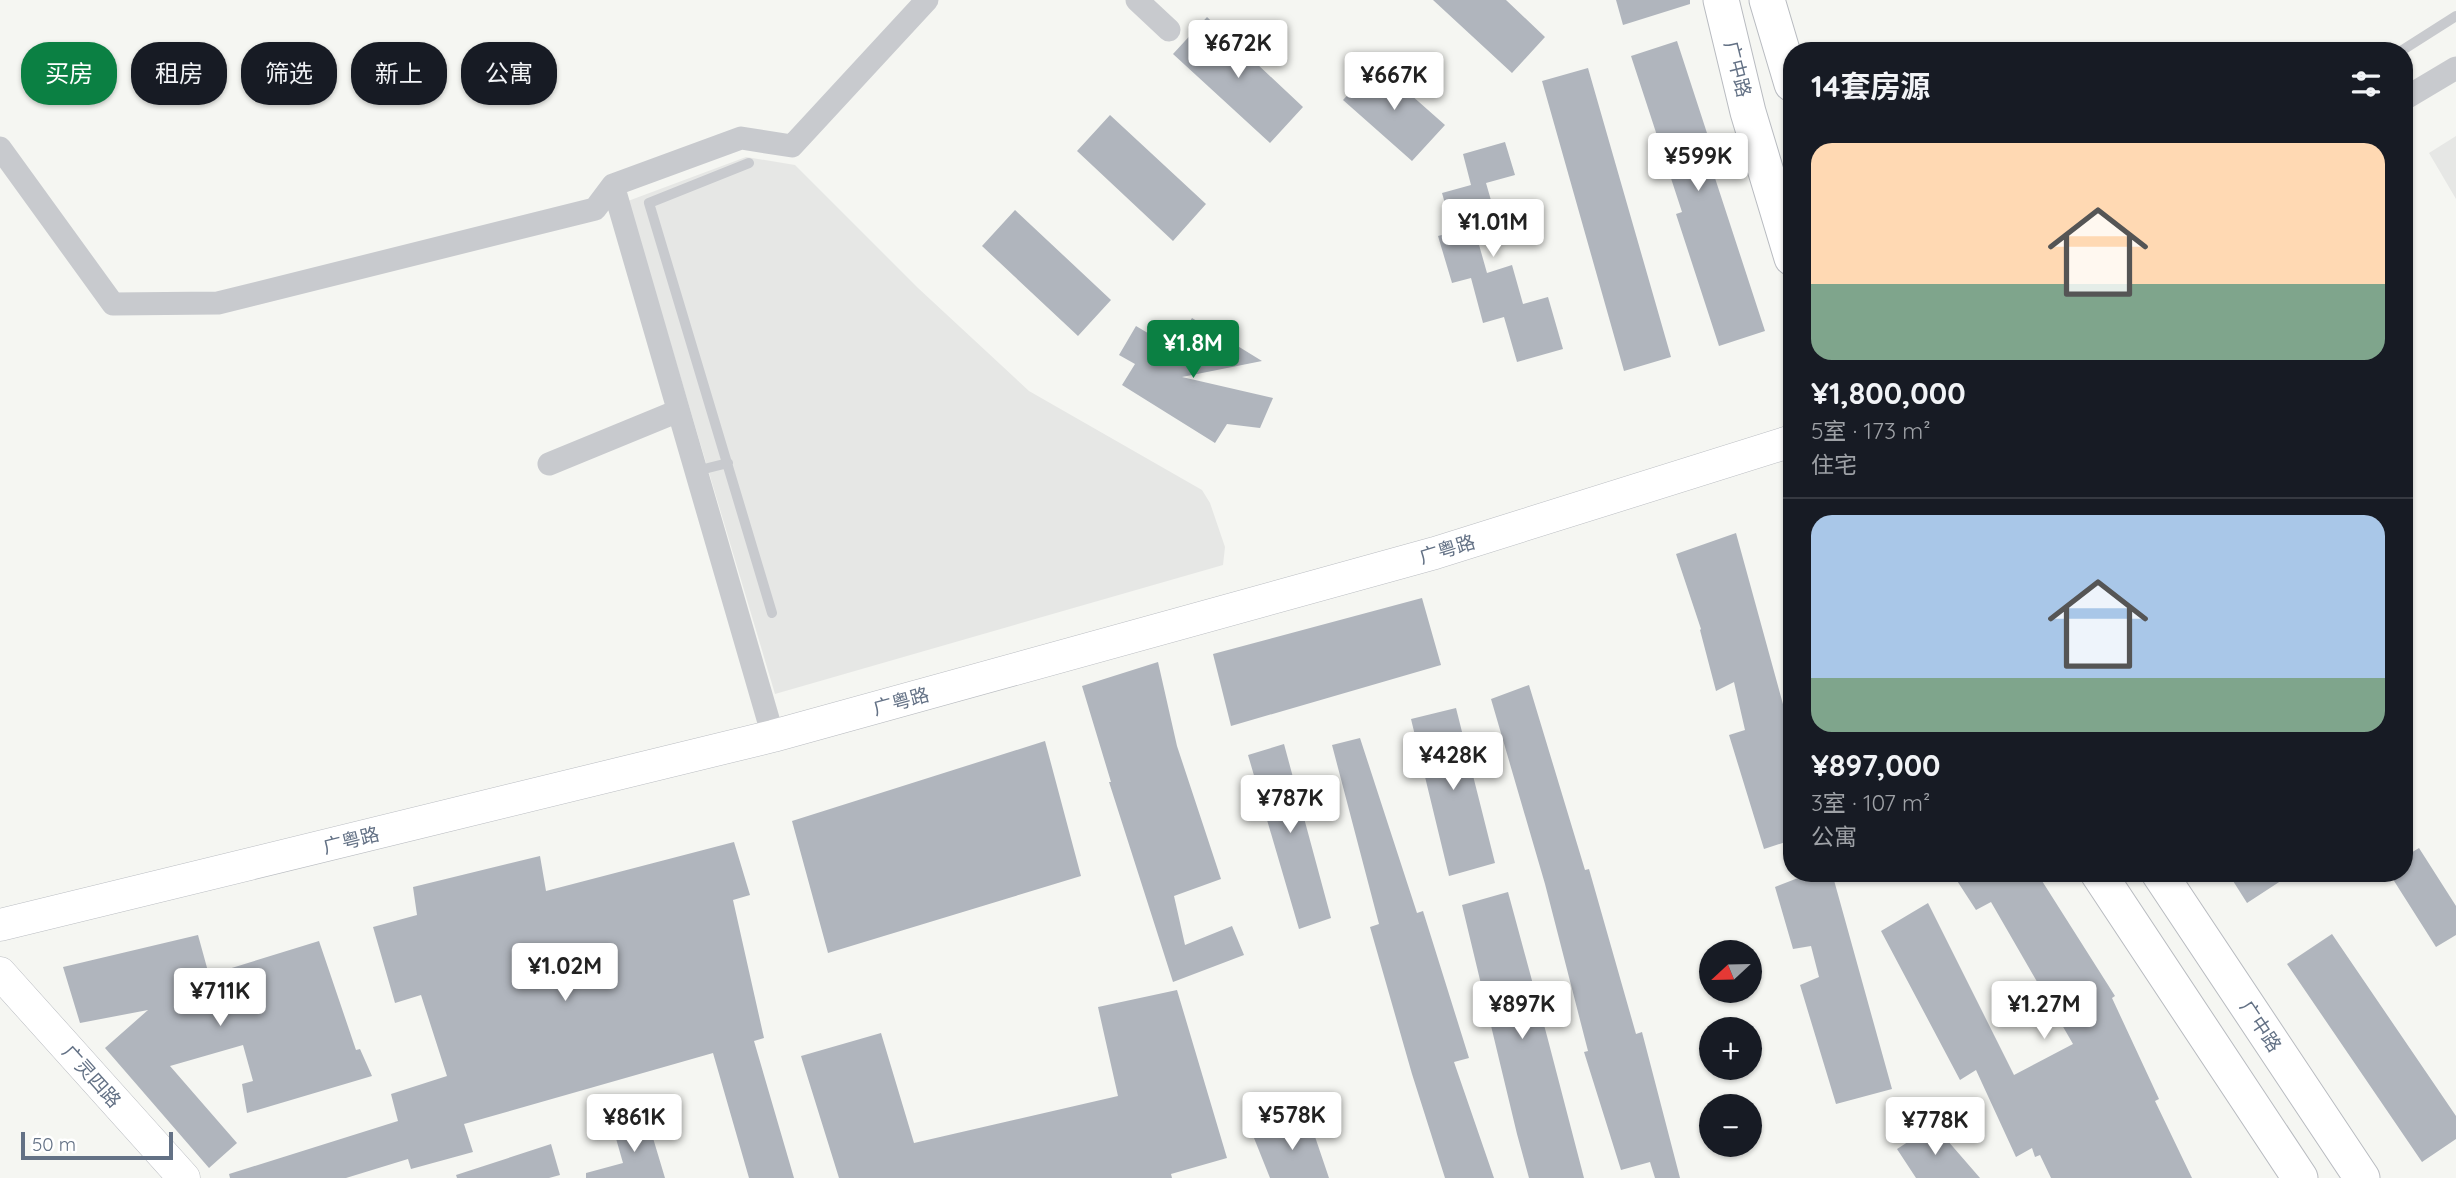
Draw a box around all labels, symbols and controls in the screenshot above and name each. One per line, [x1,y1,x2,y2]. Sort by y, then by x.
pin: ¥672K [1189,20,1287,80]
text: ¥672K [1204,28,1272,57]
street label: 广中路 [1719,38,1757,100]
chip: 买房 [21,42,117,105]
chip: 租房 [131,42,227,105]
chip: 筛选 [241,42,337,105]
chip: 新上 [351,42,447,105]
chip: 公寓 [461,42,557,105]
pin: ¥667K [1345,52,1443,112]
text: ¥667K [1361,60,1427,89]
icon: filters [2347,65,2385,103]
text: 14套房源 [1811,67,1930,105]
pin: ¥599K [1649,134,1747,193]
text: ¥599K [1664,141,1732,170]
icon: home [2035,189,2161,315]
pin: ¥1.01M [1436,200,1550,259]
text: ¥1.01M [1458,207,1528,236]
pin: ¥1.8M [1144,320,1242,380]
text: ¥1.8M [1163,328,1223,357]
text: ¥1,800,000 [1811,374,1966,412]
text: 5室 · 173 m² [1811,416,1931,445]
text: 住宅 [1811,450,1857,479]
street label: 广粤路 [1416,529,1478,569]
icon: home [2035,561,2161,687]
street label: 广粤路 [870,682,932,720]
pin: ¥428K [1404,732,1502,792]
text: ¥428K [1419,740,1487,769]
text: ¥897,000 [1811,746,1941,784]
pin: ¥787K [1241,776,1339,835]
text: ¥787K [1257,783,1323,812]
text: 3室 · 107 m² [1811,788,1930,817]
street label: 广粤路 [320,821,382,859]
text: 公寓 [1811,822,1857,851]
north arrow [1699,940,1762,1003]
map controls [1699,940,1762,1157]
pin: ¥1.02M [508,944,622,1003]
text: ¥1.02M [528,951,602,980]
pin: ¥711K [171,968,269,1028]
text: ¥711K [190,976,250,1005]
pin: ¥897K [1473,982,1571,1041]
pin: ¥1.27M [1987,982,2101,1041]
text: ¥897K [1489,989,1555,1018]
text: ¥1.27M [2008,989,2080,1018]
street label: 广中路 [2235,996,2287,1056]
button: + [1699,1017,1762,1080]
street label: 广灵四路 [58,1040,126,1112]
pin: ¥578K [1243,1092,1341,1152]
pin: ¥861K [585,1094,683,1154]
button: − [1699,1094,1762,1157]
pin: ¥778K [1886,1098,1984,1157]
text: ¥578K [1258,1100,1326,1129]
text: ¥861K [603,1102,665,1131]
text: ¥778K [1902,1105,1968,1134]
scale bar [21,1129,173,1161]
text: 50 m [32,1132,76,1156]

